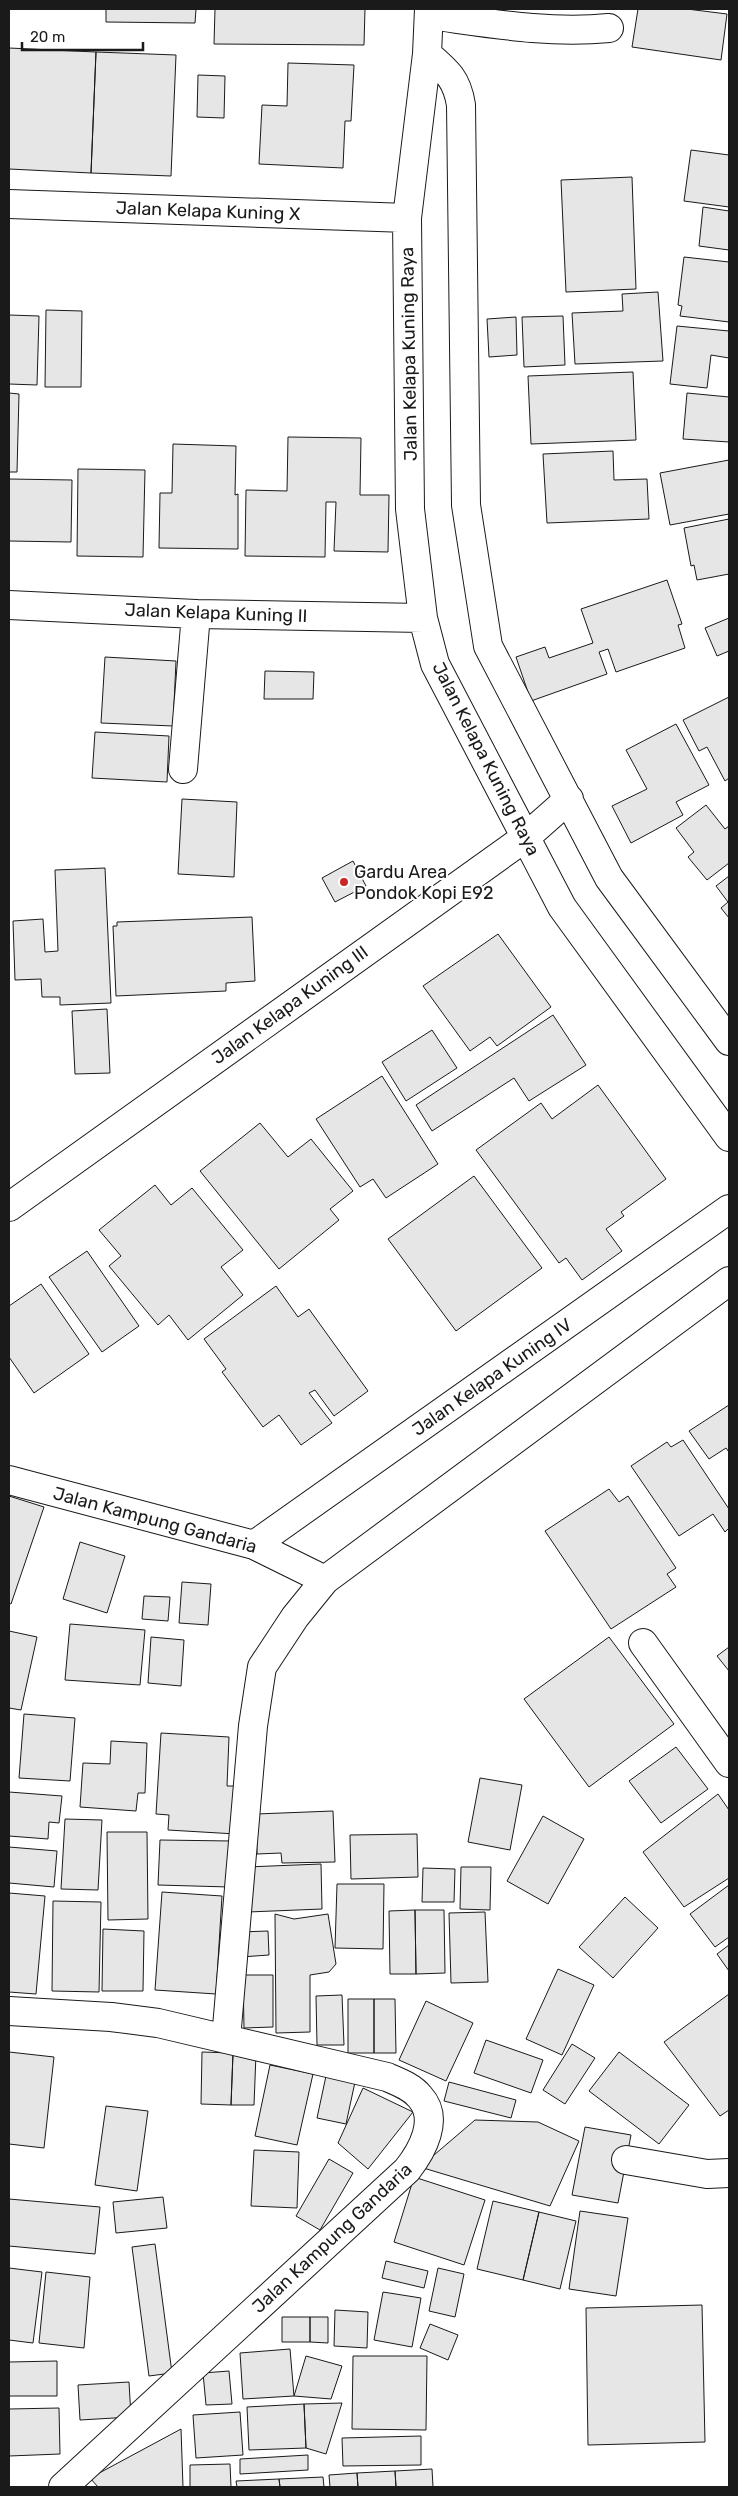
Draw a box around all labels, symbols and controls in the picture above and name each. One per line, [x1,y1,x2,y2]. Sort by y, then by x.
scale bar [22,20,144,52]
text: 20 m [30,28,65,46]
street label: Jalan Kelapa Kuning X [115,197,301,225]
street label: Jalan Kelapa Kuning Raya [396,247,422,461]
street label: Jalan Kelapa Kuning II [124,599,308,627]
street label: Jalan Kelapa Kuning Raya [428,659,544,859]
place label: Gardu Area Pondok Kopi E92 [354,861,494,904]
marker: Gardu Area Pondok Kopi E92 [338,876,350,888]
street label: Jalan Kelapa Kuning III [207,941,373,1069]
street label: Jalan Kelapa Kuning IV [408,1313,576,1440]
street label: Jalan Kampung Gandaria [51,1482,259,1558]
street label: Jalan Kampung Gandaria [248,2158,416,2318]

